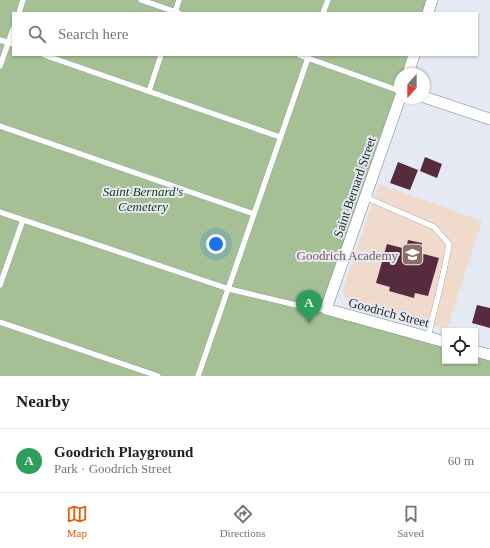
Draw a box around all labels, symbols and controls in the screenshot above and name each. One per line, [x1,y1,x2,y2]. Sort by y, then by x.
search box [12,12,478,56]
icon: search [26,23,48,45]
text: Search here [58,26,128,42]
north arrow [394,68,430,104]
street label: Saint Bernard Street [330,135,379,239]
park label: Saint Bernard's Cemetery [103,184,183,214]
your location [206,234,226,254]
school or university icon: Goodrich Academy [400,242,426,268]
place label: Goodrich Academy [297,248,398,263]
pin: A [296,290,322,323]
street label: Goodrich Street [347,295,431,331]
map controls [442,328,478,364]
button: locate [442,328,478,364]
text: Nearby [16,392,70,411]
text: Goodrich Playground [54,444,193,460]
text: A [24,453,34,468]
text: 60 m [448,453,474,468]
text: Park · Goodrich Street [54,461,171,476]
tab: Map [66,503,88,539]
tab: Directions [220,503,265,539]
tab: Saved [397,503,424,539]

